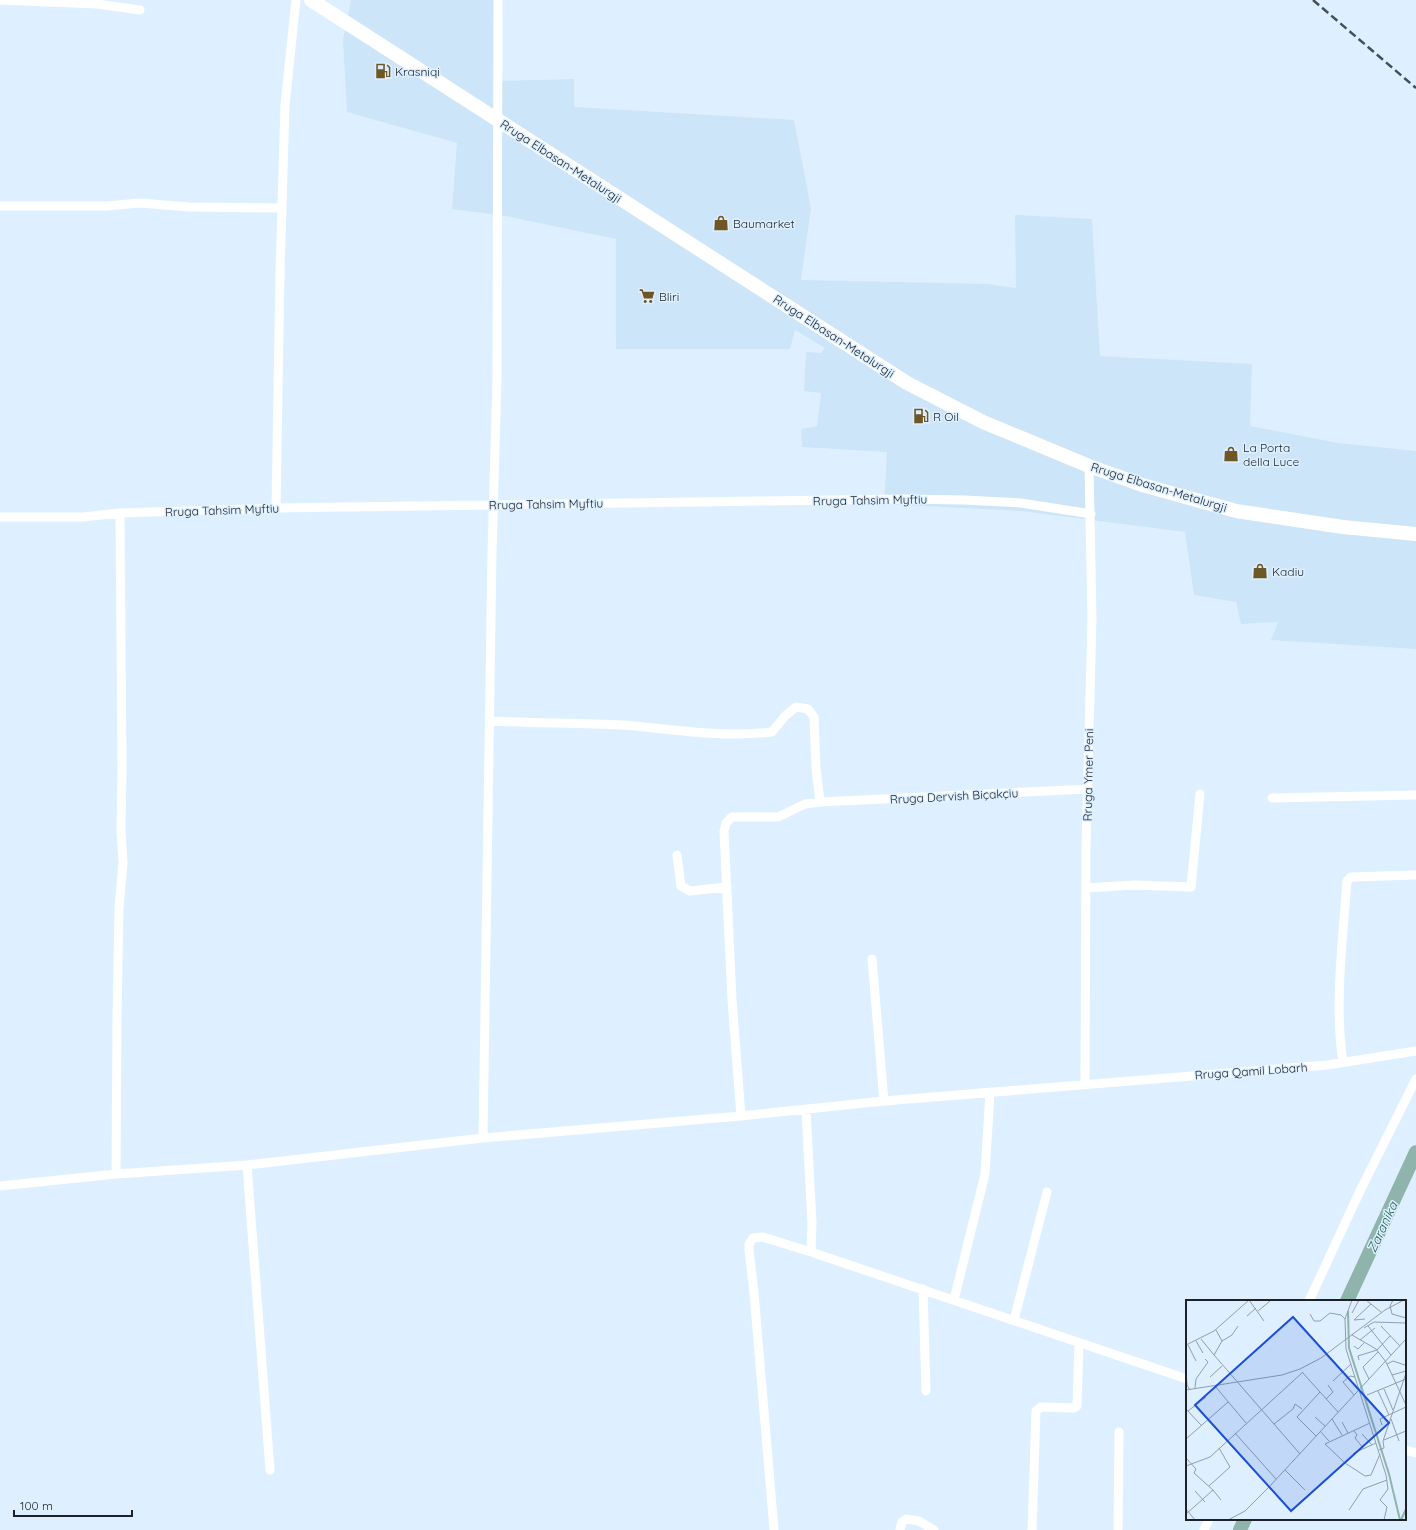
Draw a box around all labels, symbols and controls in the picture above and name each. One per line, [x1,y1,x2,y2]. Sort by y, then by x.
fuel station icon: Krasniqi [374,62,392,80]
place label: Krasniqi [395,64,440,79]
street label: Rruga Elbasan-Metalurgji [498,116,624,206]
shop icon: Baumarket [712,214,730,232]
place label: Baumarket [733,216,795,231]
supermarket icon: Bliri [638,287,656,305]
place label: Bliri [659,289,679,304]
street label: Rruga Elbasan-Metalurgji [771,291,897,381]
fuel station icon: R Oil [912,407,930,425]
place label: R Oil [933,409,959,424]
place label: La Porta della Luce [1243,440,1300,469]
shop icon: La Porta della Luce [1222,445,1240,463]
street label: Rruga Elbasan-Metalurgji [1089,459,1229,515]
street label: Rruga Tahsim Myftiu [813,492,927,508]
street label: Rruga Tahsim Myftiu [489,496,603,512]
street label: Rruga Tahsim Myftiu [165,501,279,519]
shop icon: Kadiu [1251,562,1269,580]
place label: Kadiu [1272,564,1304,579]
street label: Rruga Ymer Peni [1080,729,1096,821]
street label: Rruga Dervish Biçakçiu [889,785,1019,807]
street label: Rruga Qamil Lobarh [1194,1060,1308,1082]
water label: Zaranika [1363,1198,1401,1255]
inset map [1186,1300,1406,1520]
scale bar [14,1492,132,1518]
text: 100 m [20,1498,53,1513]

